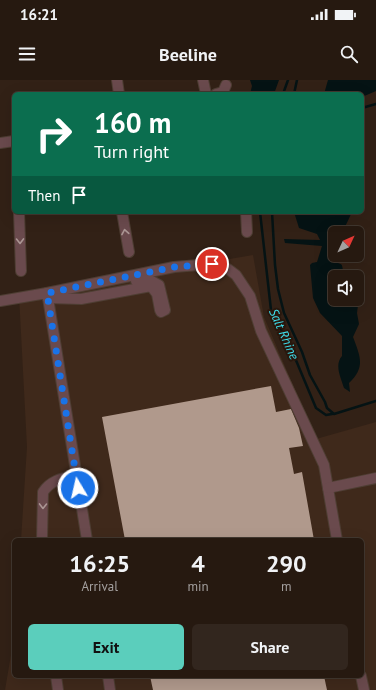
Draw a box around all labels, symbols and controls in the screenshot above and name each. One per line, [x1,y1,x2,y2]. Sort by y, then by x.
text: 16:21 [20,5,58,24]
icon: menu [16,43,38,65]
text: Beeline [159,43,217,66]
icon: search [338,43,360,65]
text: 160 m [94,104,171,141]
icon: right [28,108,80,160]
text: Turn right [94,140,169,163]
icon: arrive [68,184,90,206]
text: Then [28,186,60,205]
north arrow [328,226,364,262]
map controls [328,226,364,306]
one-way arrow [121,229,130,235]
one-way arrow [16,238,24,244]
pin [195,247,229,281]
icon: arrive [201,253,223,275]
button: sound [328,270,364,306]
water label: Salt Rhine [265,306,303,362]
position arrow [57,467,99,509]
one-way arrow [39,503,47,509]
text: 16:25 [69,548,130,579]
text: 4 [191,548,205,579]
text: 290 [266,548,307,579]
text: Arrival [82,578,118,595]
text: min [187,578,209,595]
text: m [281,578,292,595]
button: Exit [28,624,184,670]
button: Share [192,624,348,670]

